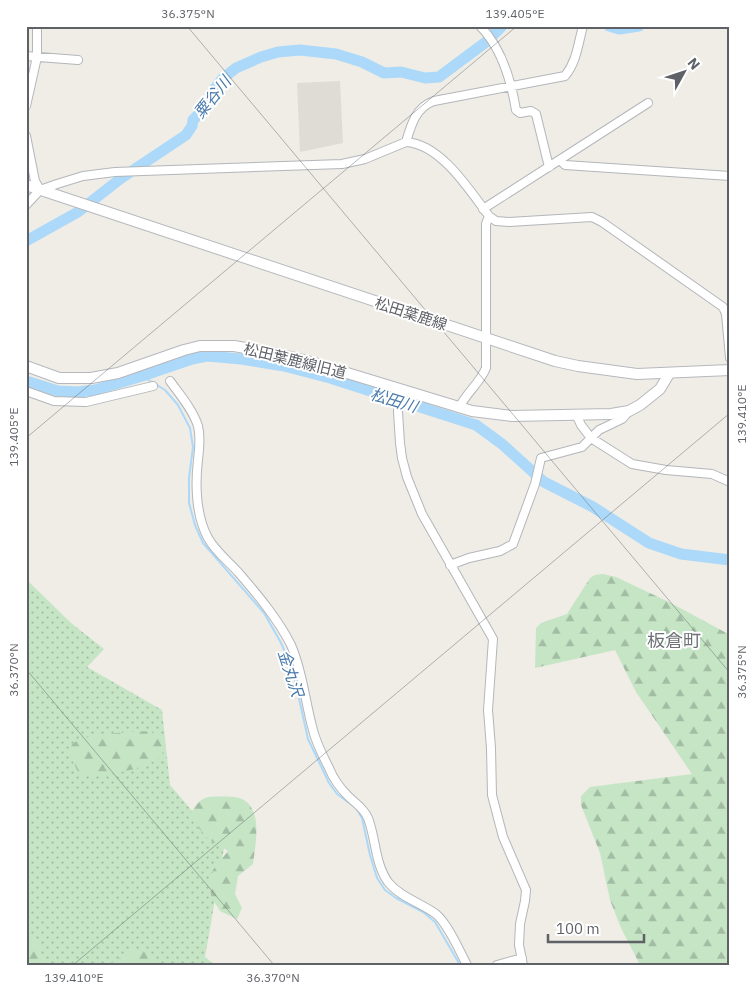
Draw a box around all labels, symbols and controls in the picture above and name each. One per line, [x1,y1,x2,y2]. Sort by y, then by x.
text: 36.375°N [161,6,215,21]
text: 139.405°E [485,6,545,21]
north arrow [658,48,708,98]
text: N [684,54,704,73]
water label: 粟谷川 [189,71,236,122]
street label: 松田葉鹿線 [373,293,450,334]
street label: 松田葉鹿線旧道 [242,339,348,382]
water label: 松田川 [368,383,422,417]
text: 139.410°E [734,384,749,444]
text: 139.405°E [6,407,21,467]
district label: 板倉町 [647,629,701,652]
text: 36.370°N [6,643,21,697]
text: 36.375°N [734,645,749,699]
water label: 金丸沢 [274,647,309,701]
scale bar [548,911,645,943]
text: 100 m [556,919,600,938]
text: 139.410°E [44,970,104,985]
text: 36.370°N [246,970,300,985]

